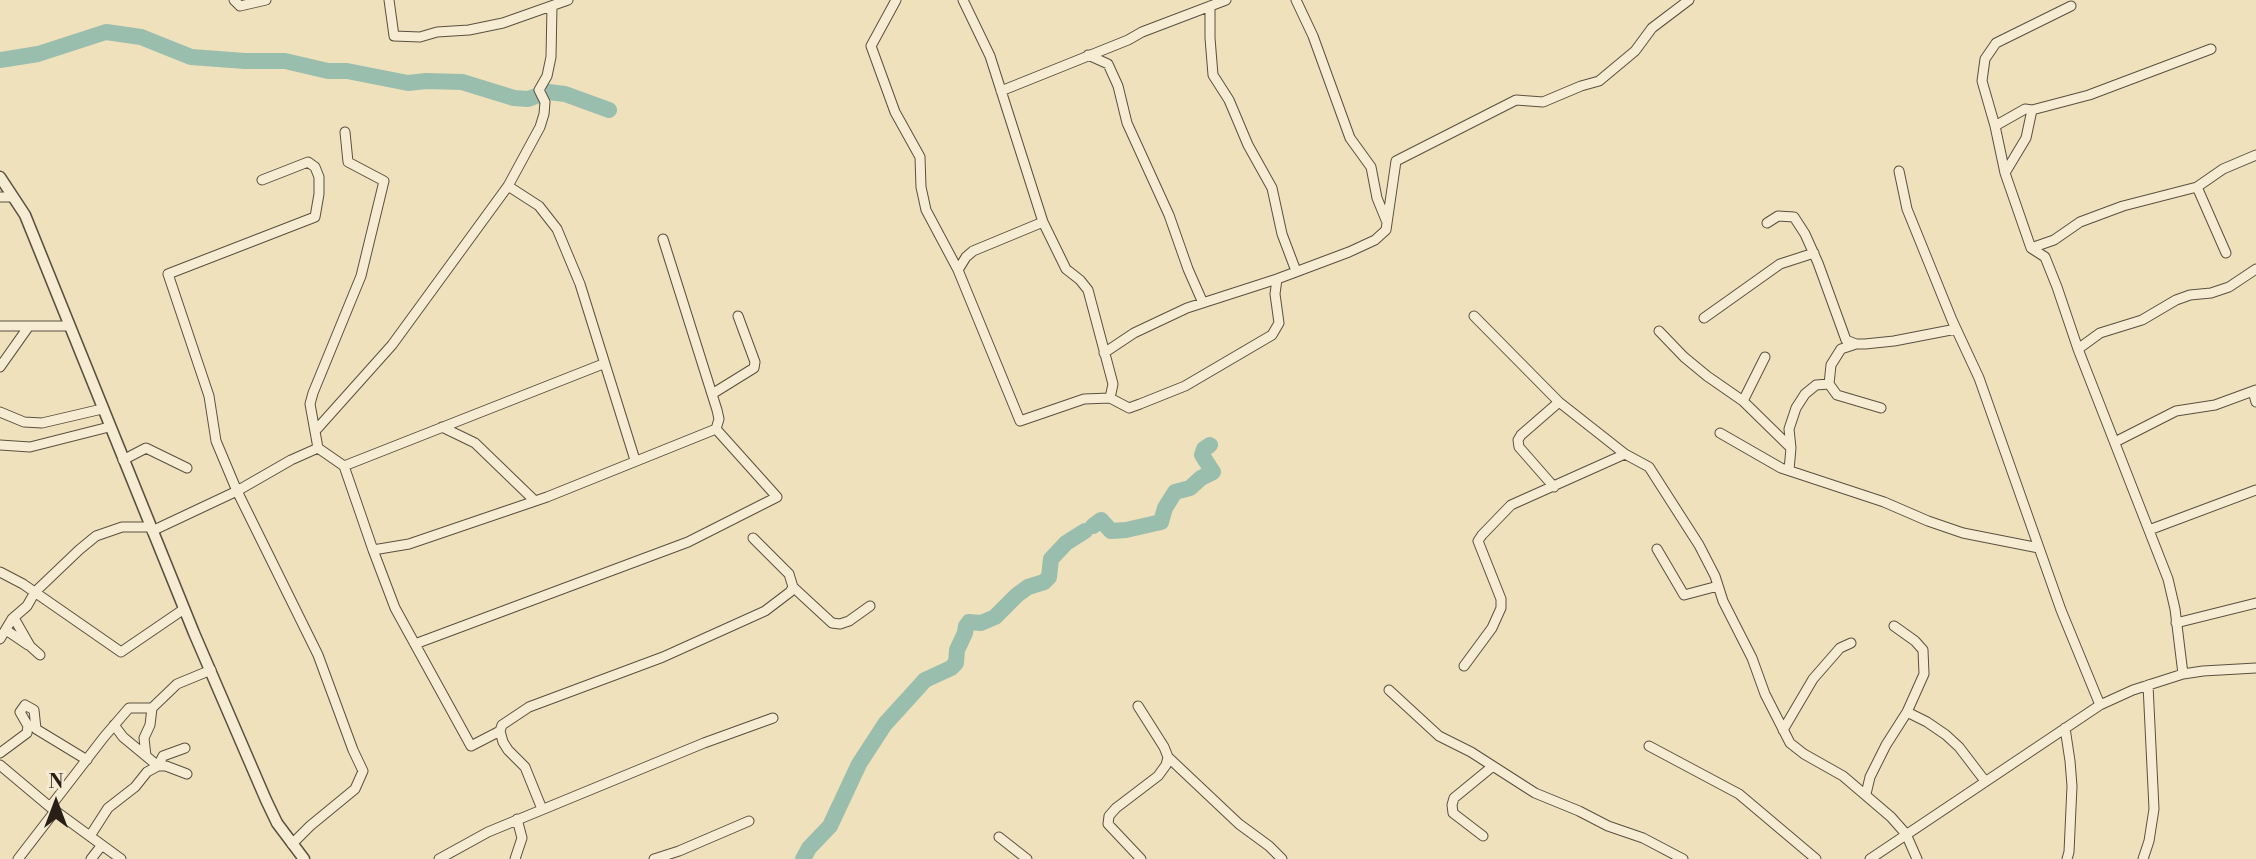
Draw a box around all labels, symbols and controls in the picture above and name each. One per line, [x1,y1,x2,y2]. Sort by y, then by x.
north arrow [21,768,91,838]
text: N [48,770,64,794]

